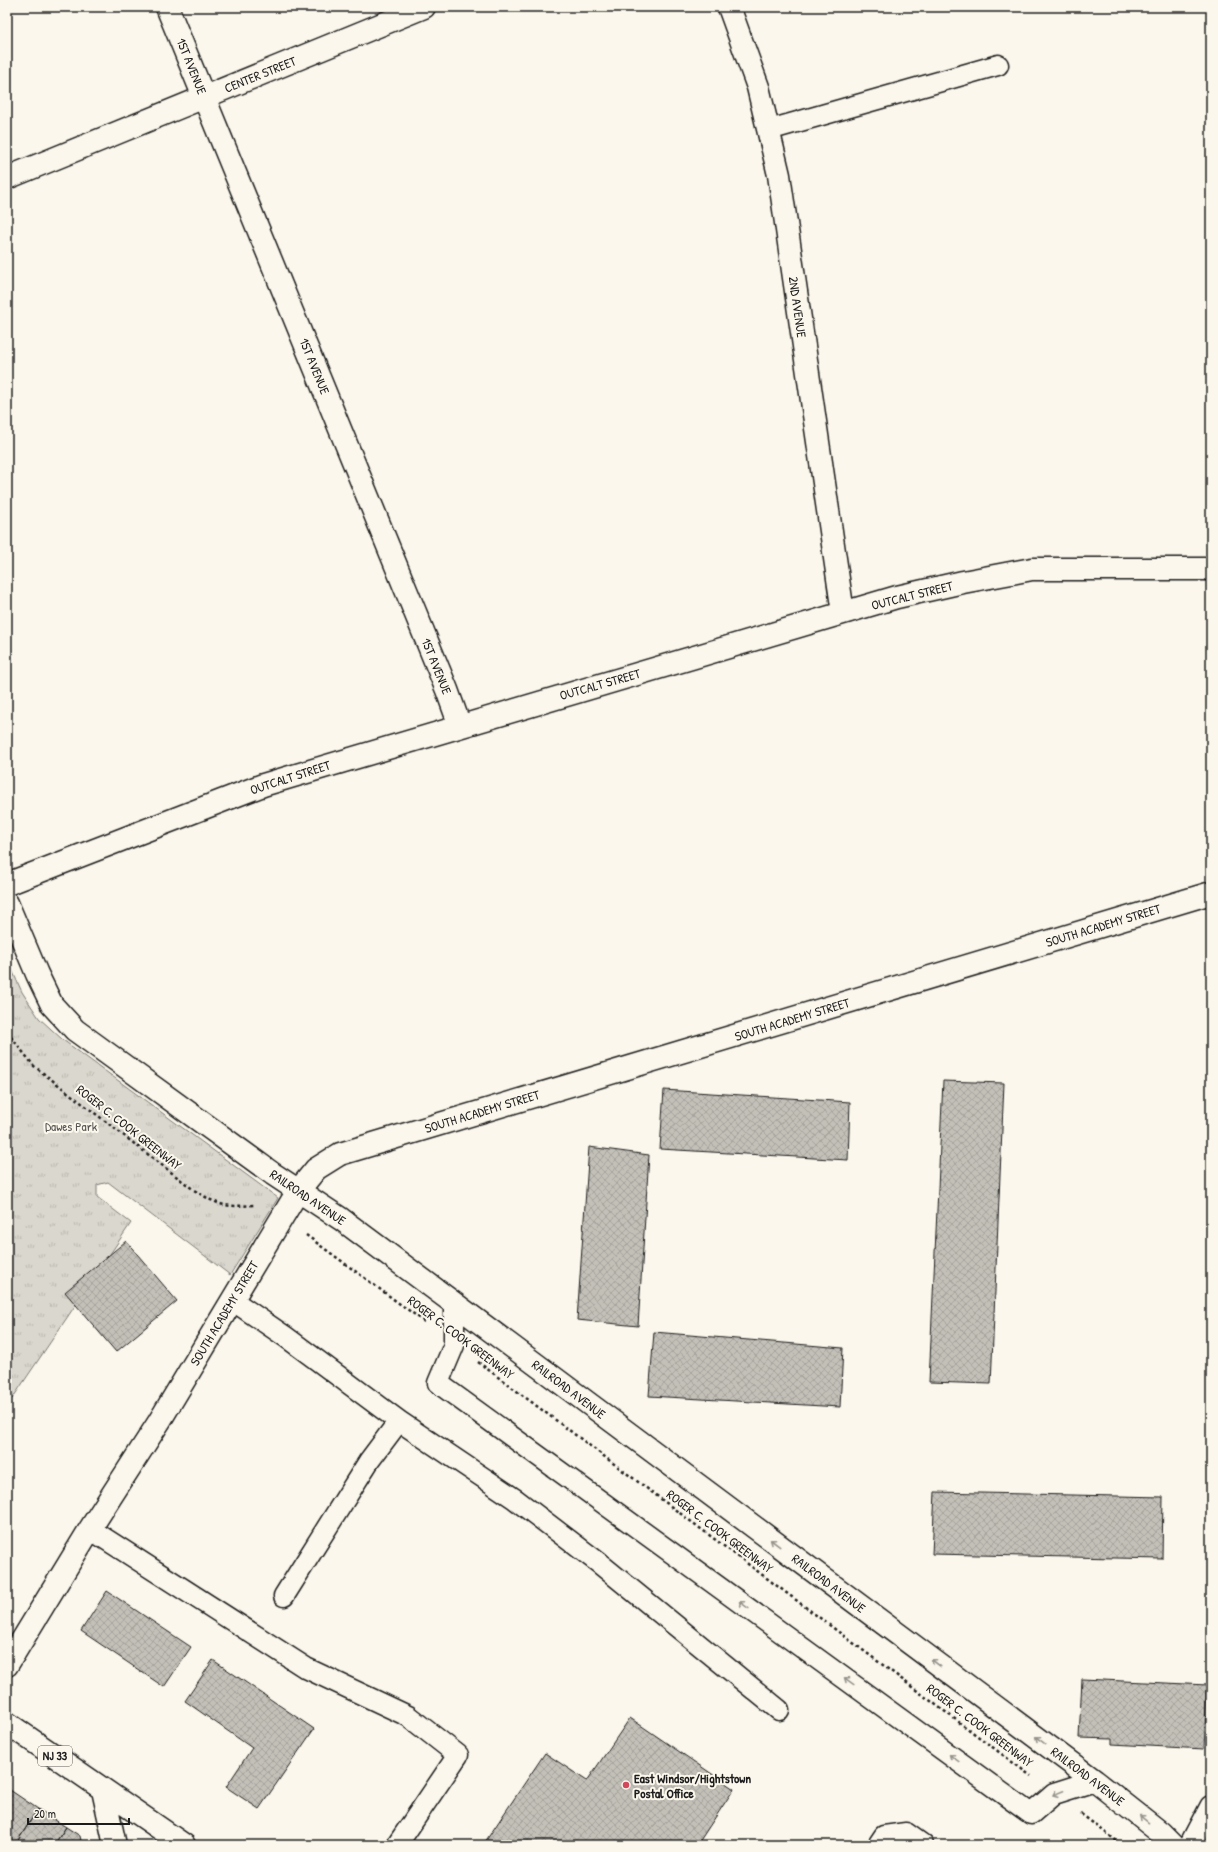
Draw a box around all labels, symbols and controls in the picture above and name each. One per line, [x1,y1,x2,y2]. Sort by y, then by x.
street label: 1ST AVENUE [173,35,211,97]
street label: CENTER STREET [221,51,299,97]
street label: 2ND AVENUE [785,275,811,339]
street label: 1ST AVENUE [296,335,334,397]
street label: OUTCALT STREET [869,576,956,614]
street label: 1ST AVENUE [418,635,456,697]
street label: OUTCALT STREET [557,664,643,704]
street label: OUTCALT STREET [248,755,333,798]
street label: SOUTH ACADEMY STREET [1043,899,1164,951]
street label: SOUTH ACADEMY STREET [732,993,853,1045]
street label: ROGER C. COOK GREENWAY [73,1080,186,1174]
street label: SOUTH ACADEMY STREET [422,1085,543,1137]
park label: Dawes Park [45,1117,98,1135]
street label: RAILROAD AVENUE [266,1165,350,1229]
street label: SOUTH ACADEMY STREET [186,1256,263,1369]
street label: ROGER C. COOK GREENWAY [404,1291,518,1383]
street label: RAILROAD AVENUE [528,1355,610,1423]
street label: ROGER C. COOK GREENWAY [663,1485,777,1577]
one-way arrow [770,1539,781,1547]
street label: RAILROAD AVENUE [788,1549,870,1617]
one-way arrow [738,1601,749,1609]
one-way arrow [931,1658,942,1667]
one-way arrow [844,1677,855,1685]
street label: ROGER C. COOK GREENWAY [923,1679,1037,1771]
one-way arrow [1035,1736,1046,1744]
street label: RAILROAD AVENUE [1047,1742,1129,1810]
road number: NJ 33 [38,1746,72,1766]
one-way arrow [949,1753,960,1762]
place label: East Windsor/Hightstown Postal Office [634,1769,751,1802]
marker: East Windsor/Hightstown Postal Office [621,1780,631,1790]
one-way arrow [1053,1789,1065,1797]
scale bar [28,1800,129,1826]
text: 20 m [34,1805,56,1822]
one-way arrow [1138,1815,1149,1823]

